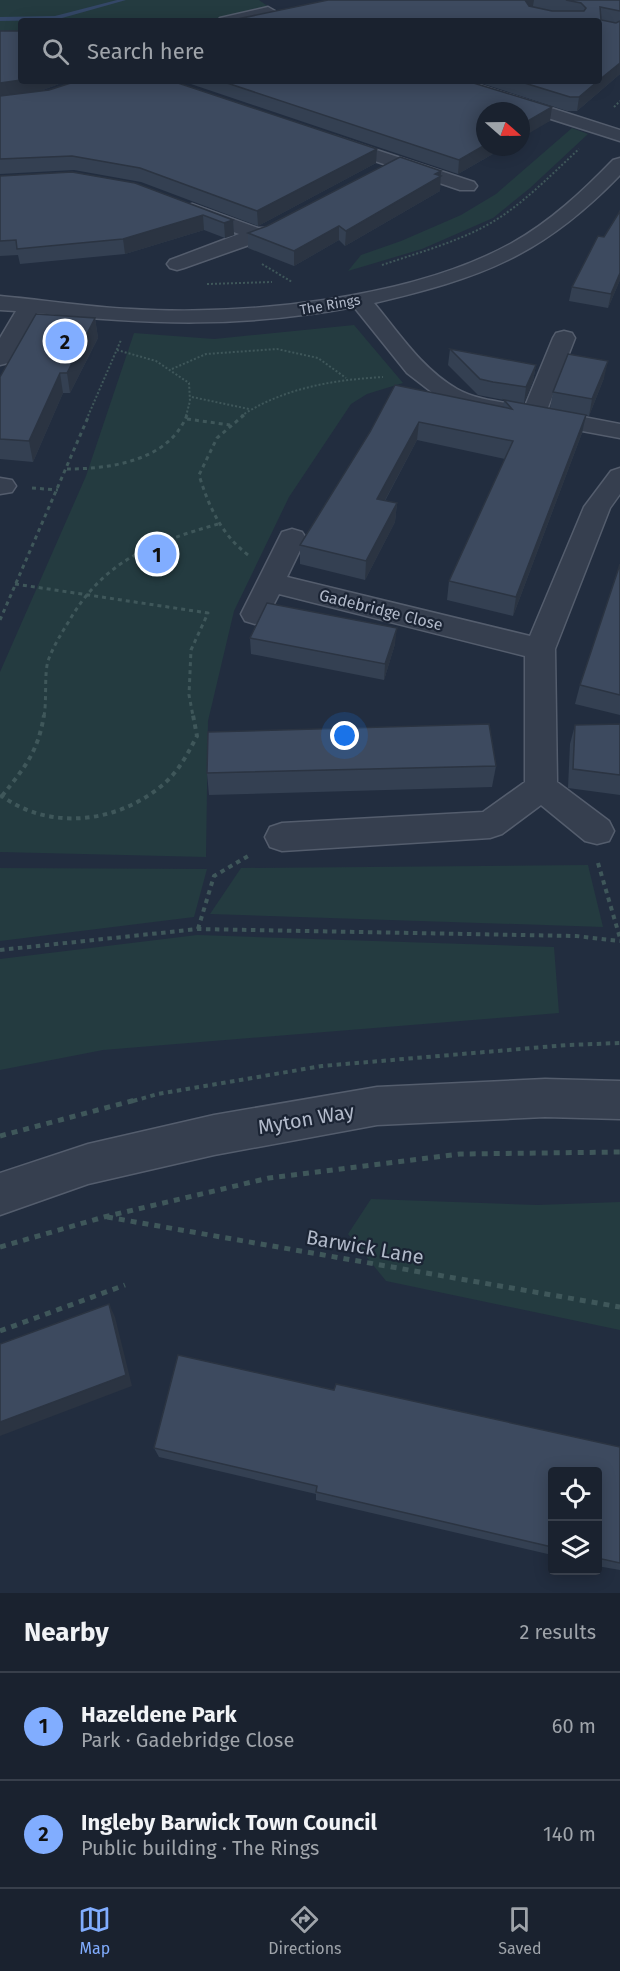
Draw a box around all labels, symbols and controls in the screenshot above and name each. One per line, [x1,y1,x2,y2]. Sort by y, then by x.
search box [18,18,602,84]
icon: search [39,35,72,68]
text: Search here [87,38,205,65]
north arrow [476,102,530,156]
street label: The Rings [298,291,362,319]
pin: 2 [46,318,84,364]
pin: 1 [138,532,176,576]
street label: Gadebridge Close [317,585,445,635]
your location [330,721,359,750]
street label: Myton Way [256,1099,356,1139]
street label: Barwick Lane [304,1225,426,1269]
map controls [548,1467,602,1575]
button: locate [548,1467,602,1521]
button: layers [548,1521,602,1575]
text: Nearby [24,1617,109,1648]
text: 2 results [519,1620,596,1644]
text: Hazeldene Park [81,1701,237,1728]
text: 1 [39,1714,48,1738]
text: 60 m [552,1714,596,1738]
text: Park · Gadebridge Close [81,1728,294,1752]
text: Ingleby Barwick Town Council [81,1809,377,1836]
text: 2 [38,1822,49,1846]
text: 140 m [543,1822,596,1846]
text: Public building · The Rings [81,1836,319,1860]
tab: Map [78,1903,111,1958]
tab: Directions [268,1903,342,1958]
tab: Saved [498,1903,542,1958]

